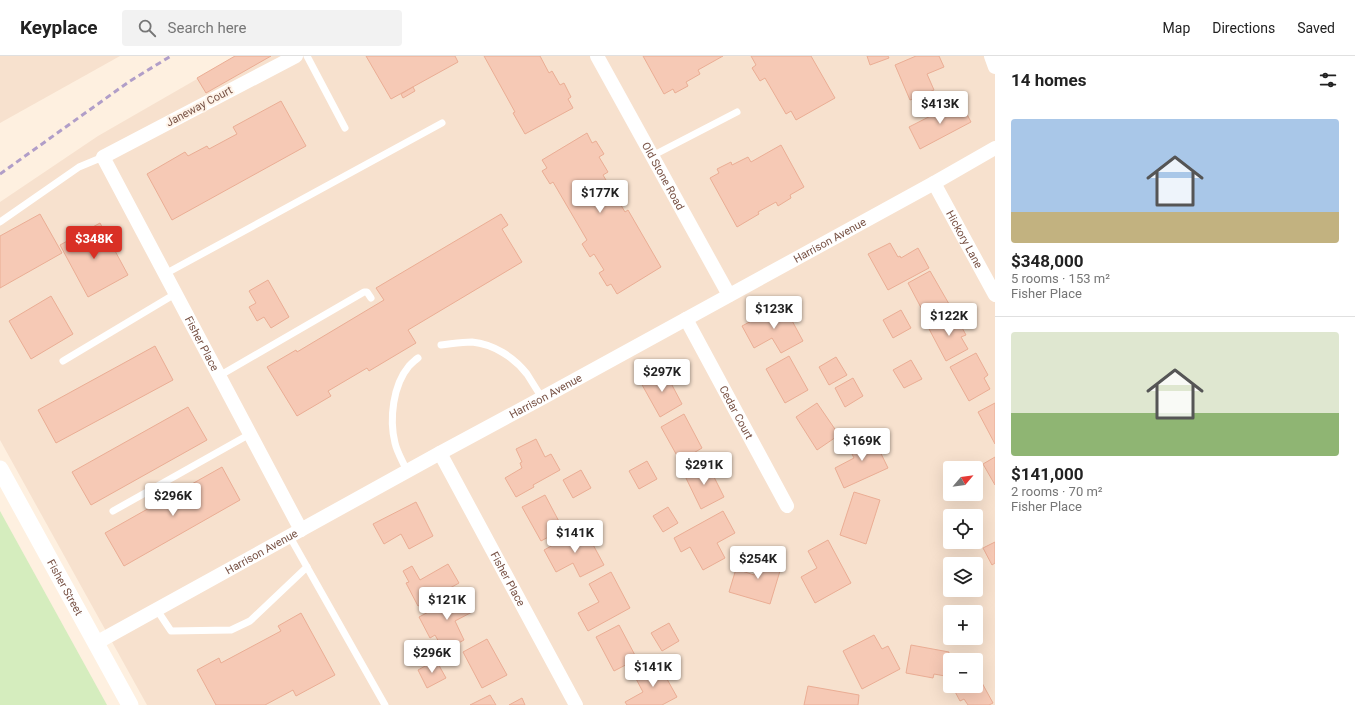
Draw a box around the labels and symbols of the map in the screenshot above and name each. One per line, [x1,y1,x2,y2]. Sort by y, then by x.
street label: Janeway Court [164,83,235,129]
pin: $413K [912,91,968,125]
street label: Old Stone Road [639,140,687,212]
pin: $177K [572,180,628,214]
street label: Hickory Lane [943,208,985,271]
street label: Harrison Avenue [791,215,869,266]
pin: $348K [66,226,122,260]
pin: $123K [746,296,802,330]
pin: $122K [921,303,977,337]
street label: Fisher Place [182,314,221,373]
pin: $297K [634,359,690,393]
street label: Harrison Avenue [507,371,585,421]
street label: Cedar Court [716,384,756,442]
pin: $169K [834,428,890,462]
pin: $291K [676,452,732,486]
north arrow [943,461,983,501]
pin: $296K [145,483,201,517]
pin: $141K [547,520,603,554]
street label: Harrison Avenue [223,527,300,577]
pin: $254K [730,546,786,580]
street label: Fisher Place [487,550,528,609]
street label: Fisher Street [44,557,86,618]
pin: $121K [419,587,475,621]
pin: $296K [404,640,460,674]
pin: $141K [625,654,681,688]

